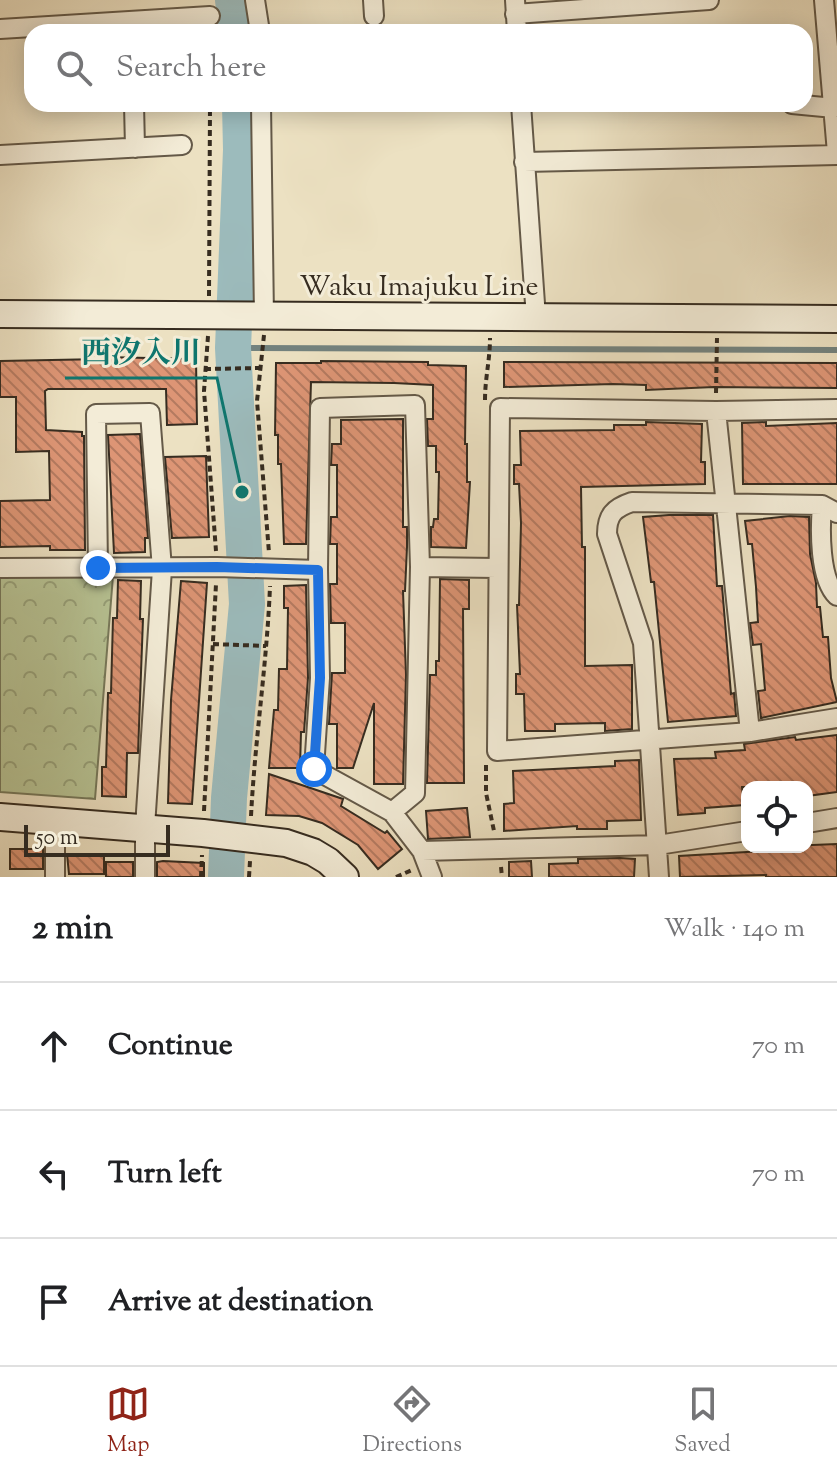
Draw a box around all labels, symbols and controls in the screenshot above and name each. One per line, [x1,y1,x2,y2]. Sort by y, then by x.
search box [24,24,813,112]
icon: search [52,46,96,90]
text: Search here [116,47,266,90]
street label: Waku Imajuku Line [299,268,539,308]
callout: 西汐入川 [65,324,217,378]
text: 西汐入川 [81,333,201,376]
route end [80,550,116,586]
route start [296,751,332,787]
map controls [741,781,813,853]
button: locate [741,781,813,853]
scale bar [24,821,170,857]
text: 50 m [36,823,78,855]
text: 2 min [32,905,113,954]
text: Walk · 140 m [664,911,805,948]
icon: ahead [32,1024,76,1068]
text: Continue [108,1025,233,1068]
text: 70 m [752,1028,805,1065]
icon: left [32,1152,76,1196]
text: Turn left [108,1153,222,1196]
text: 70 m [752,1156,805,1193]
icon: arrive [32,1280,76,1324]
text: Arrive at destination [108,1281,373,1324]
tab: Map [106,1382,150,1462]
tab: Directions [363,1382,462,1462]
tab: Saved [674,1382,731,1462]

